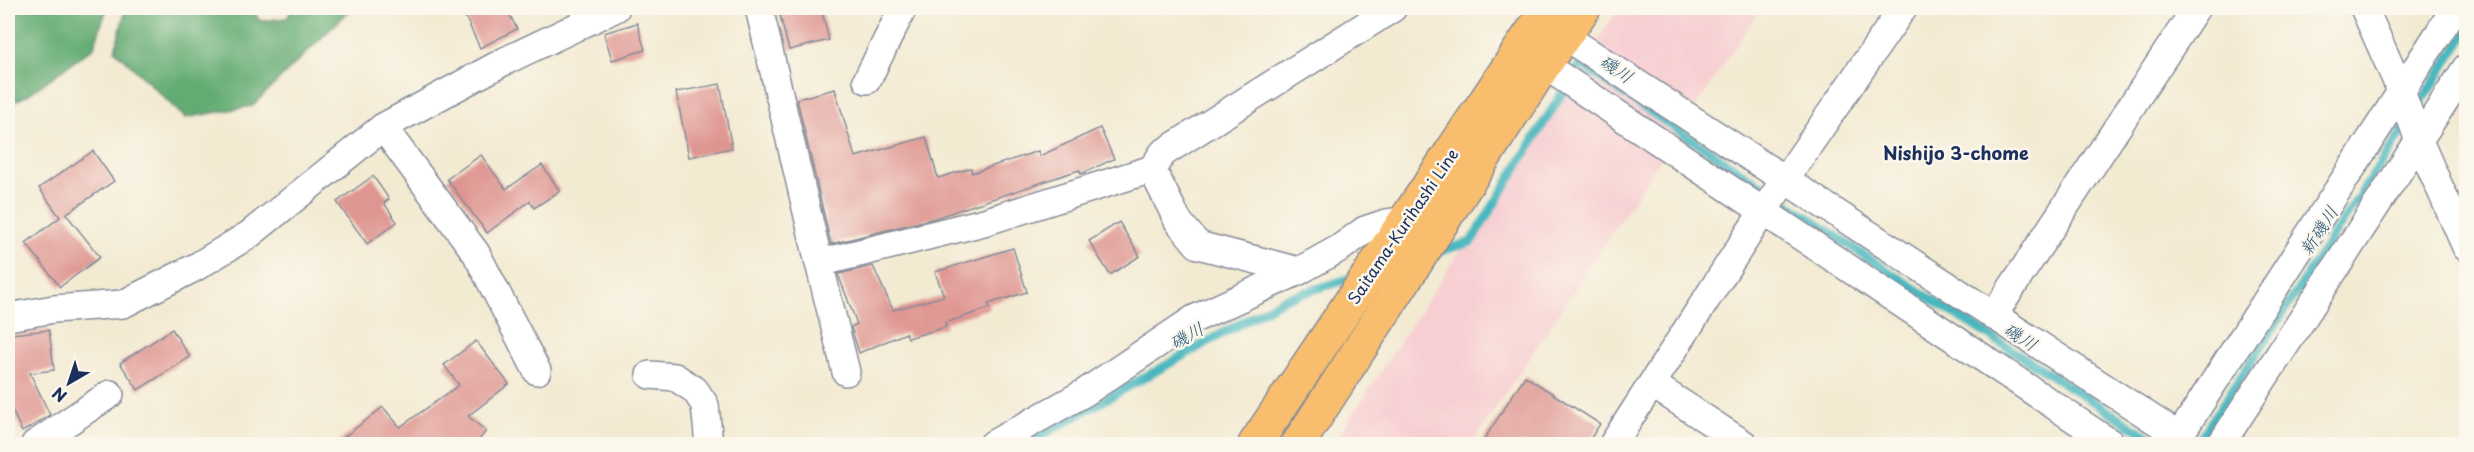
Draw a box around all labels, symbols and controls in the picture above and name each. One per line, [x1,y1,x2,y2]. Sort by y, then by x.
water label: 磯川 [1595,47,1639,89]
district label: Nishijo 3-chome [1883,139,2029,166]
street label: Saitama-Kurihashi Line [1341,143,1463,309]
water label: 新磯川 [2292,200,2344,260]
water label: 磯川 [1164,314,1208,356]
water label: 磯川 [1999,315,2043,357]
north arrow [39,353,99,413]
text: N [46,382,71,409]

